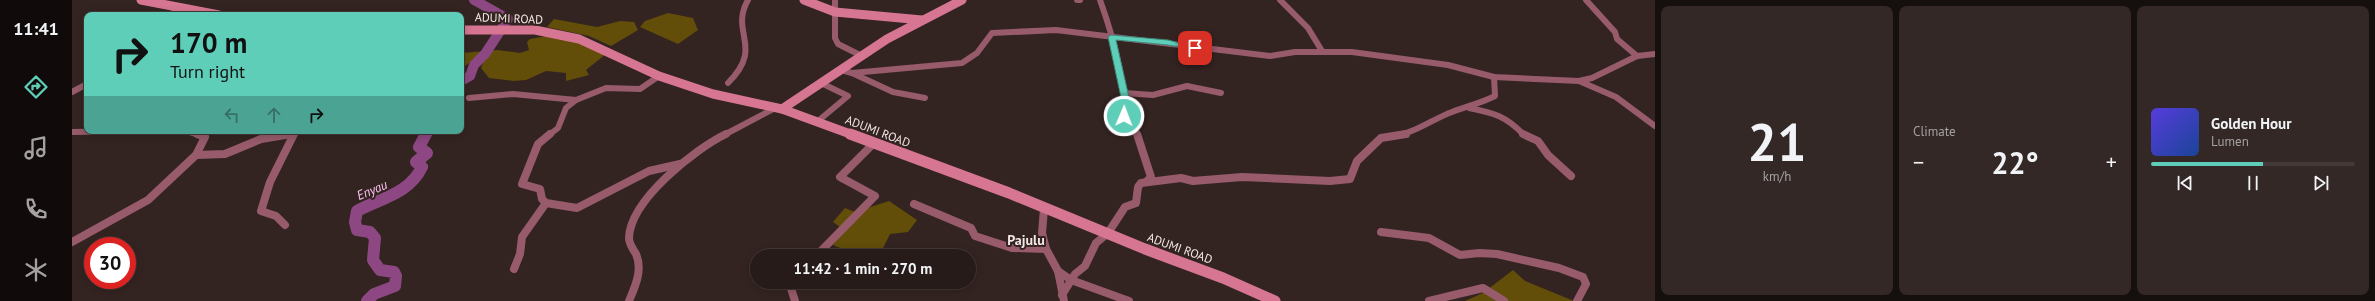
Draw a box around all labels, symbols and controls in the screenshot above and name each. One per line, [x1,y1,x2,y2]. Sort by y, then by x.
street label: ADUMI ROAD [475,9,544,27]
text: 11:41 [13,17,59,40]
text: 170 m [170,24,247,61]
icon: right [104,28,156,80]
pin [1178,31,1212,65]
icon: arrive [1184,37,1206,59]
text: Turn right [170,60,245,83]
icon: directions [22,73,50,101]
position arrow [1103,95,1145,137]
icon: left [221,104,243,126]
icon: ahead [263,104,285,126]
icon: right [305,104,327,126]
text: 21 [1748,108,1806,175]
street label: ADUMI ROAD [843,112,913,150]
text: Golden Hour [2211,114,2291,133]
text: Climate [1913,123,1956,140]
text: Lumen [2211,133,2249,150]
icon: music [22,134,50,162]
text: 22° [1991,143,2039,182]
text: − [1913,148,1924,176]
text: + [2106,148,2117,176]
text: km/h [1763,168,1791,185]
icon: previous [2174,172,2196,194]
icon: pause [2242,172,2264,194]
icon: next [2310,172,2332,194]
water label: Enyau [354,176,390,204]
icon: phone [22,195,50,223]
street label: ADUMI ROAD [1145,229,1215,267]
district label: Pajulu [1007,231,1045,249]
speed limit sign: 30 [84,237,136,289]
icon: climate [22,256,50,284]
text: 11:42 · 1 min · 270 m [794,259,932,278]

